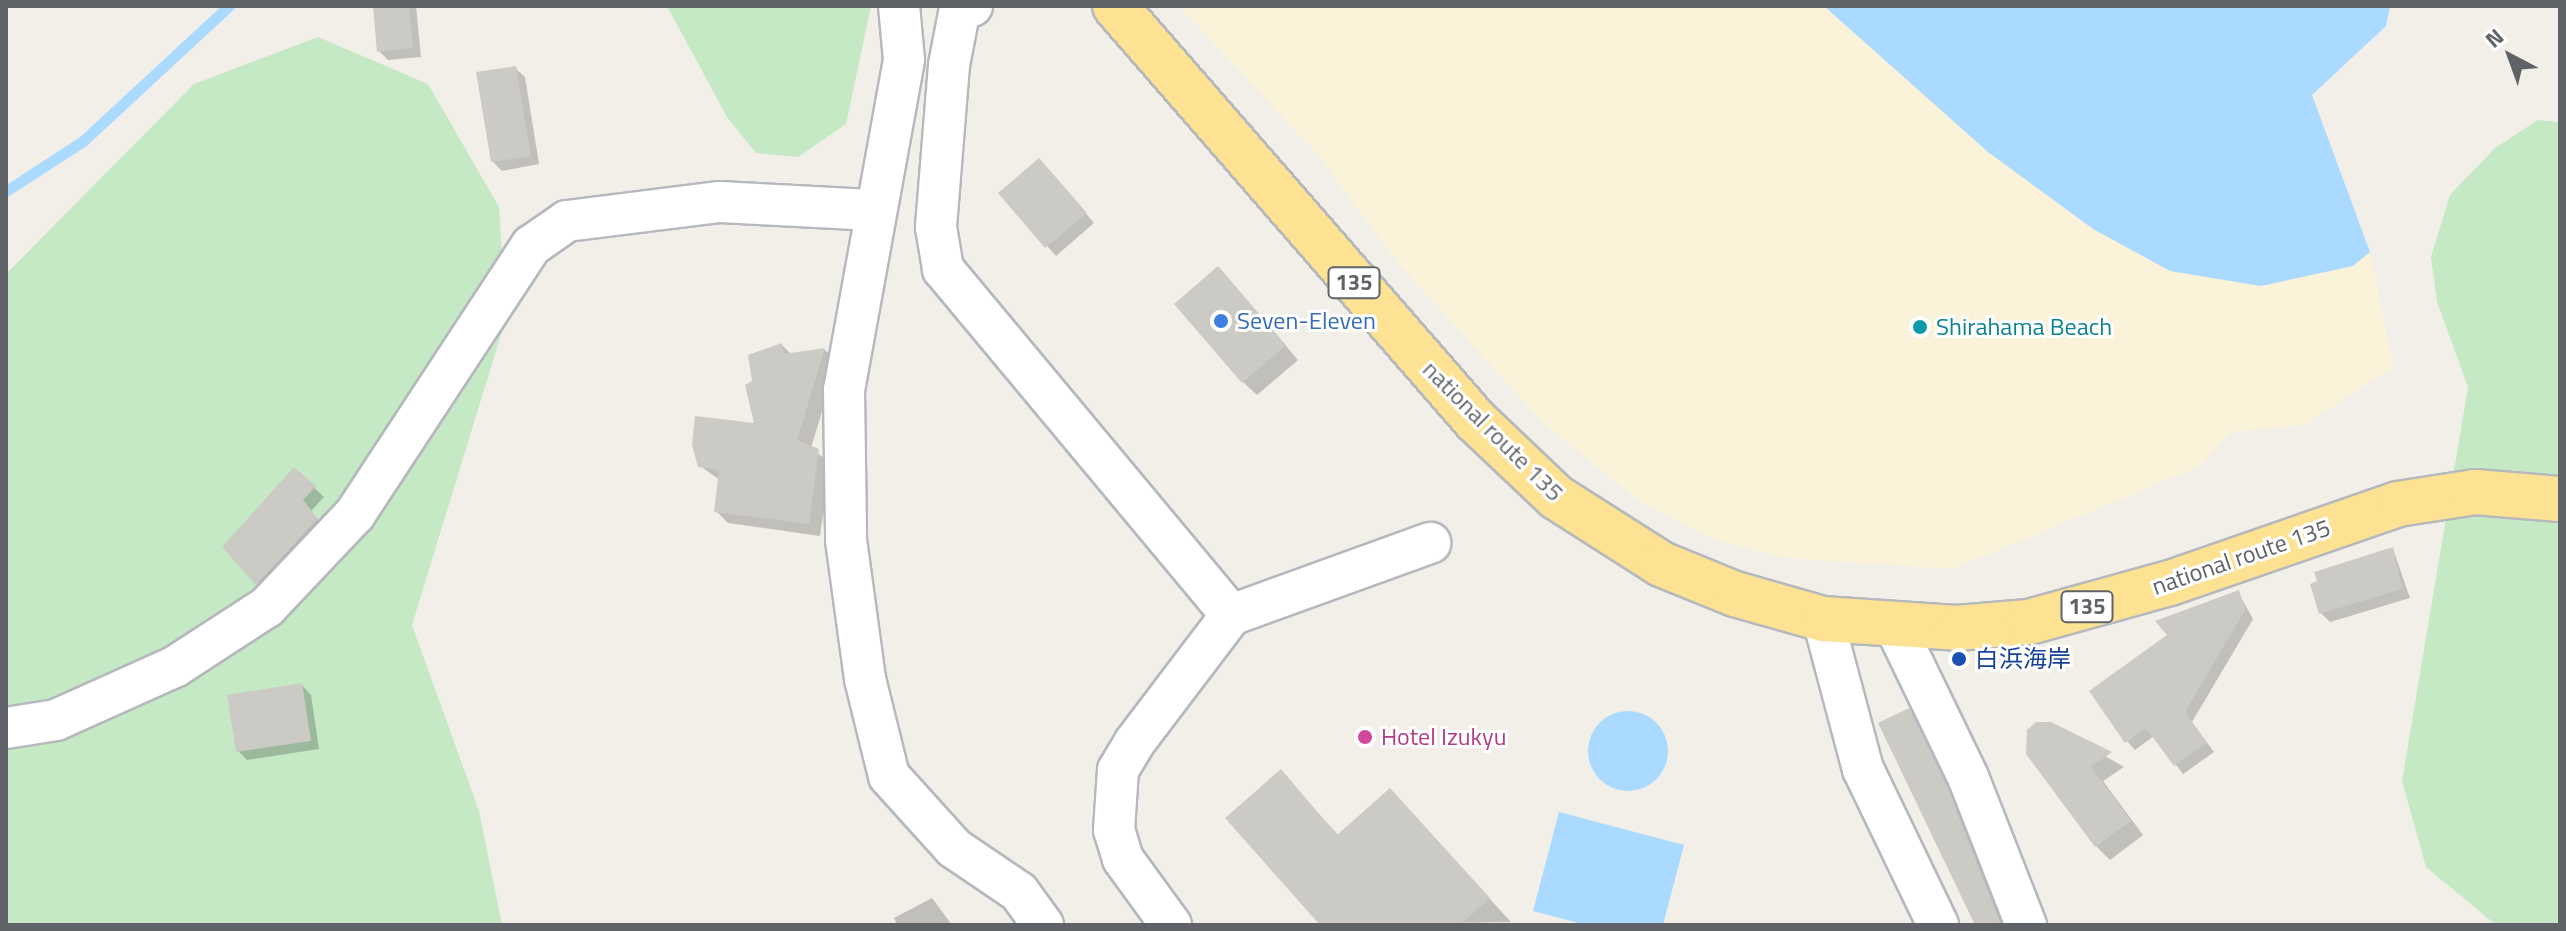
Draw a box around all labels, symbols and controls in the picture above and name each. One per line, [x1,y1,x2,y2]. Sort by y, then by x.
north arrow [2470,16,2550,96]
text: N [2477,20,2511,56]
road number: 135 [1326,265,1382,301]
place label: Seven-Eleven [1237,307,1376,335]
marker: Seven-Eleven [1212,312,1230,330]
place label: Shirahama Beach [1936,313,2112,341]
marker: Shirahama Beach [1911,318,1929,336]
street label: national route 135 [1417,355,1569,507]
street label: national route 135 [2148,513,2334,601]
road number: 135 [2059,589,2115,625]
place label: 白浜海岸 [1975,645,2071,673]
marker: 白浜海岸 [1950,650,1968,668]
place label: Hotel Izukyu [1381,723,1506,751]
marker: Hotel Izukyu [1356,728,1374,746]

